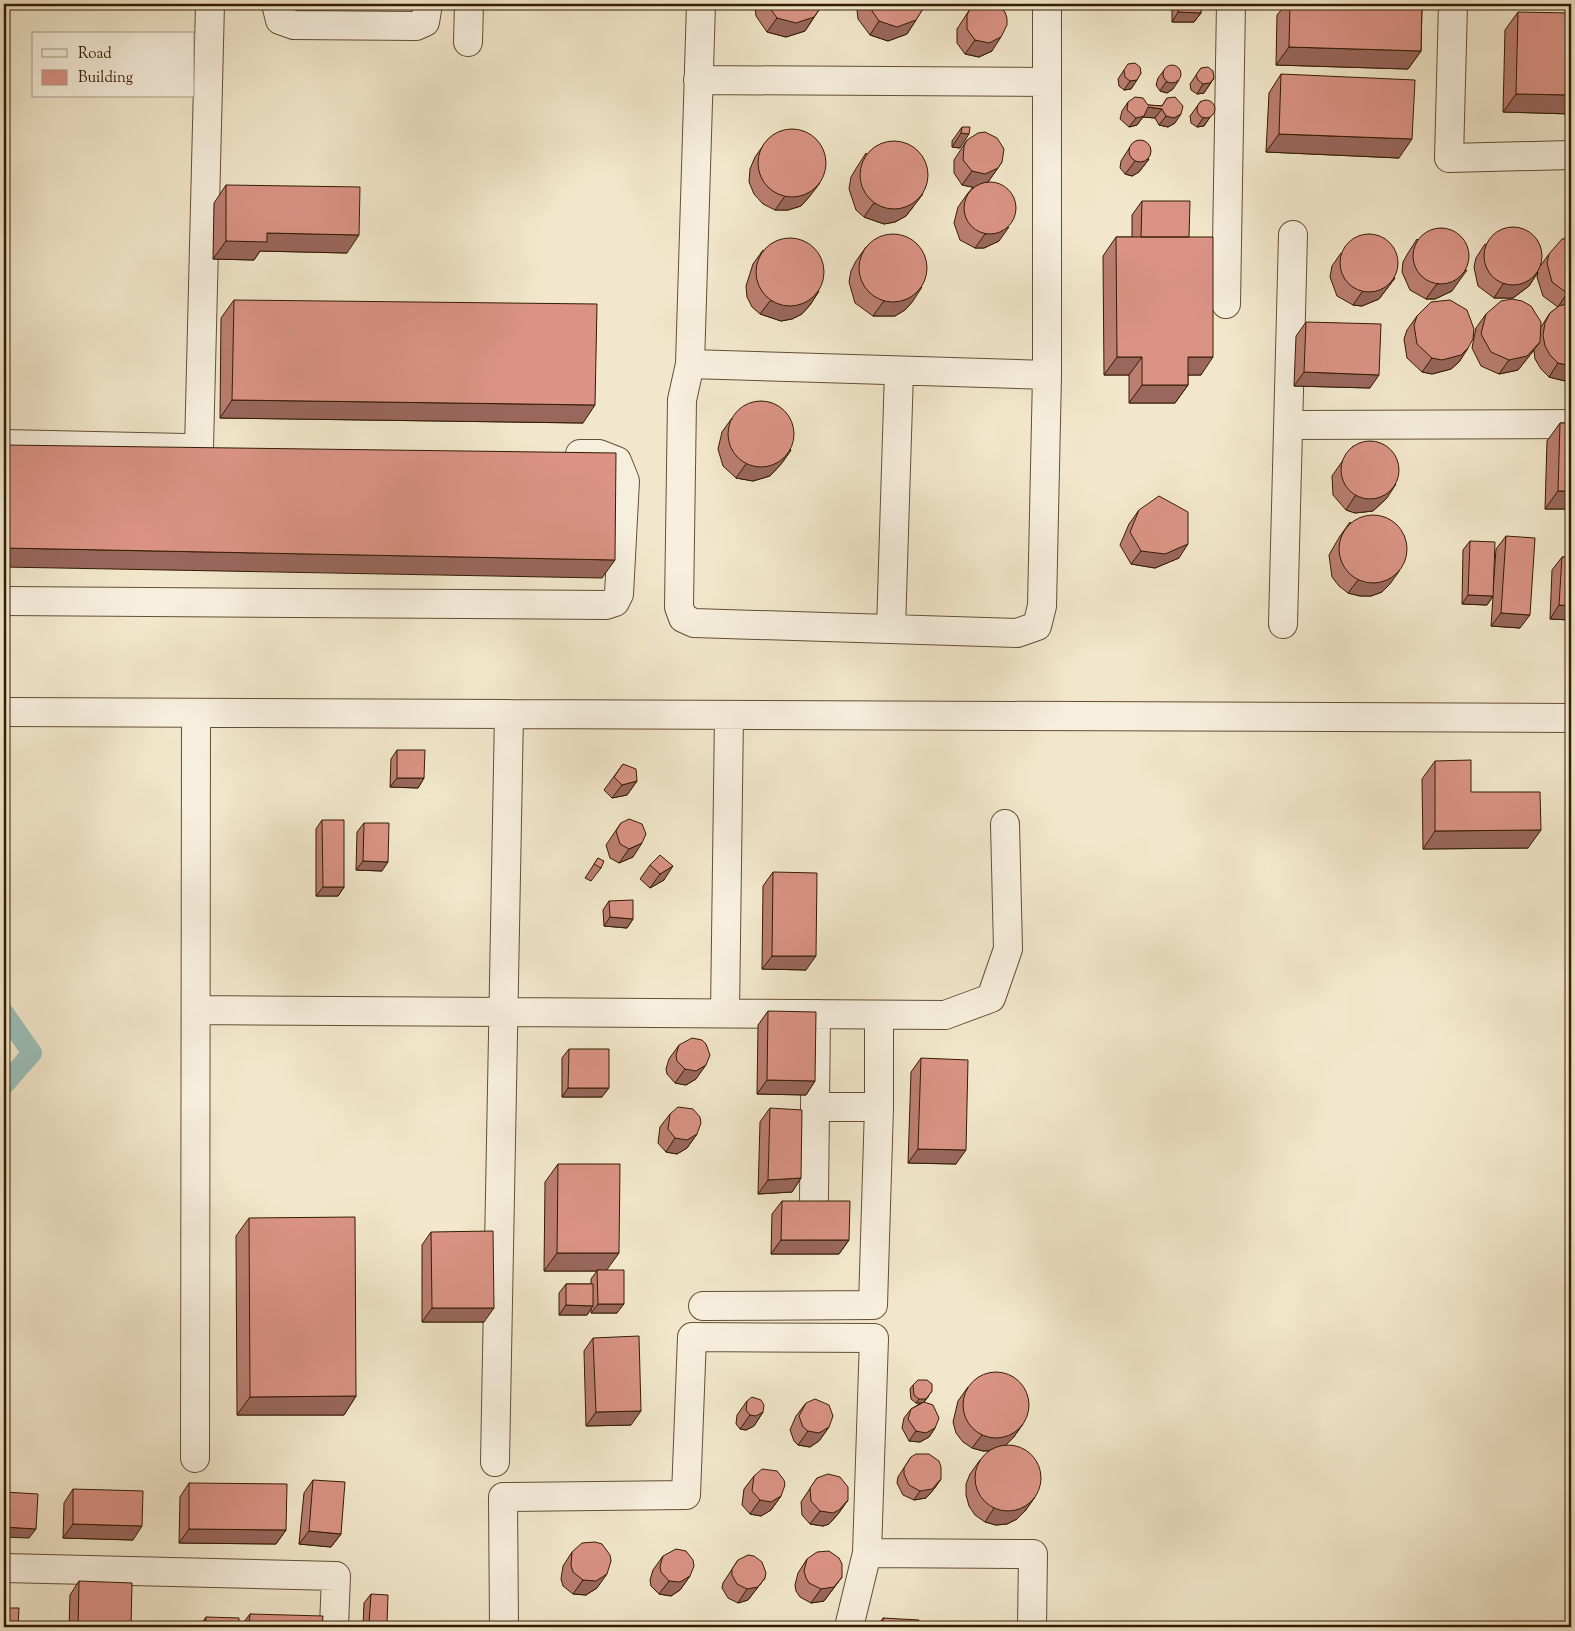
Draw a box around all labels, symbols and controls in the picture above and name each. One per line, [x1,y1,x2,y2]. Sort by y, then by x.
legend [32,32,195,98]
text: Road [78,44,112,65]
text: Building [78,68,133,89]

